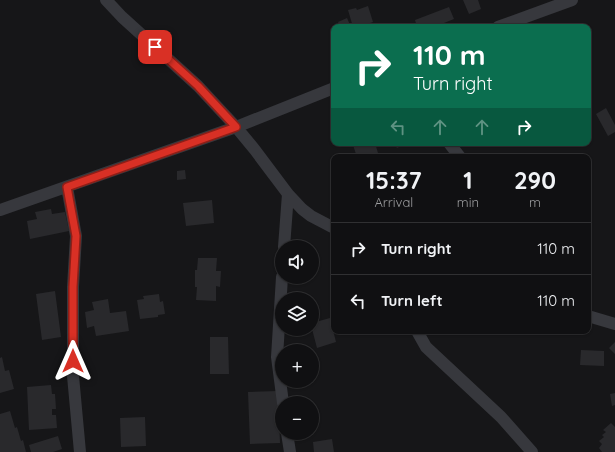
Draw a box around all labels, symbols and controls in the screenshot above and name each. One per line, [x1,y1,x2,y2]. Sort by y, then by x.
pin [138,30,172,64]
icon: arrive [144,36,166,58]
text: 110 m [413,37,486,72]
icon: right [347,40,399,92]
text: Turn right [413,72,493,95]
icon: left [387,116,409,138]
icon: ahead [429,116,451,138]
icon: ahead [471,116,493,138]
icon: right [513,116,535,138]
text: 15:37 [366,165,422,195]
text: 1 [463,165,473,195]
text: 290 [514,165,556,195]
text: Arrival [374,194,413,210]
text: min [457,194,479,210]
text: m [529,194,541,210]
icon: right [347,238,369,260]
text: Turn right [381,239,452,258]
text: 110 m [537,239,575,258]
map controls [275,240,319,440]
button: sound [275,240,319,284]
icon: left [347,290,369,312]
text: Turn left [381,291,443,310]
text: 110 m [537,291,575,310]
button: layers [275,292,319,336]
position arrow [52,340,94,382]
button: + [275,344,319,388]
button: − [275,396,319,440]

